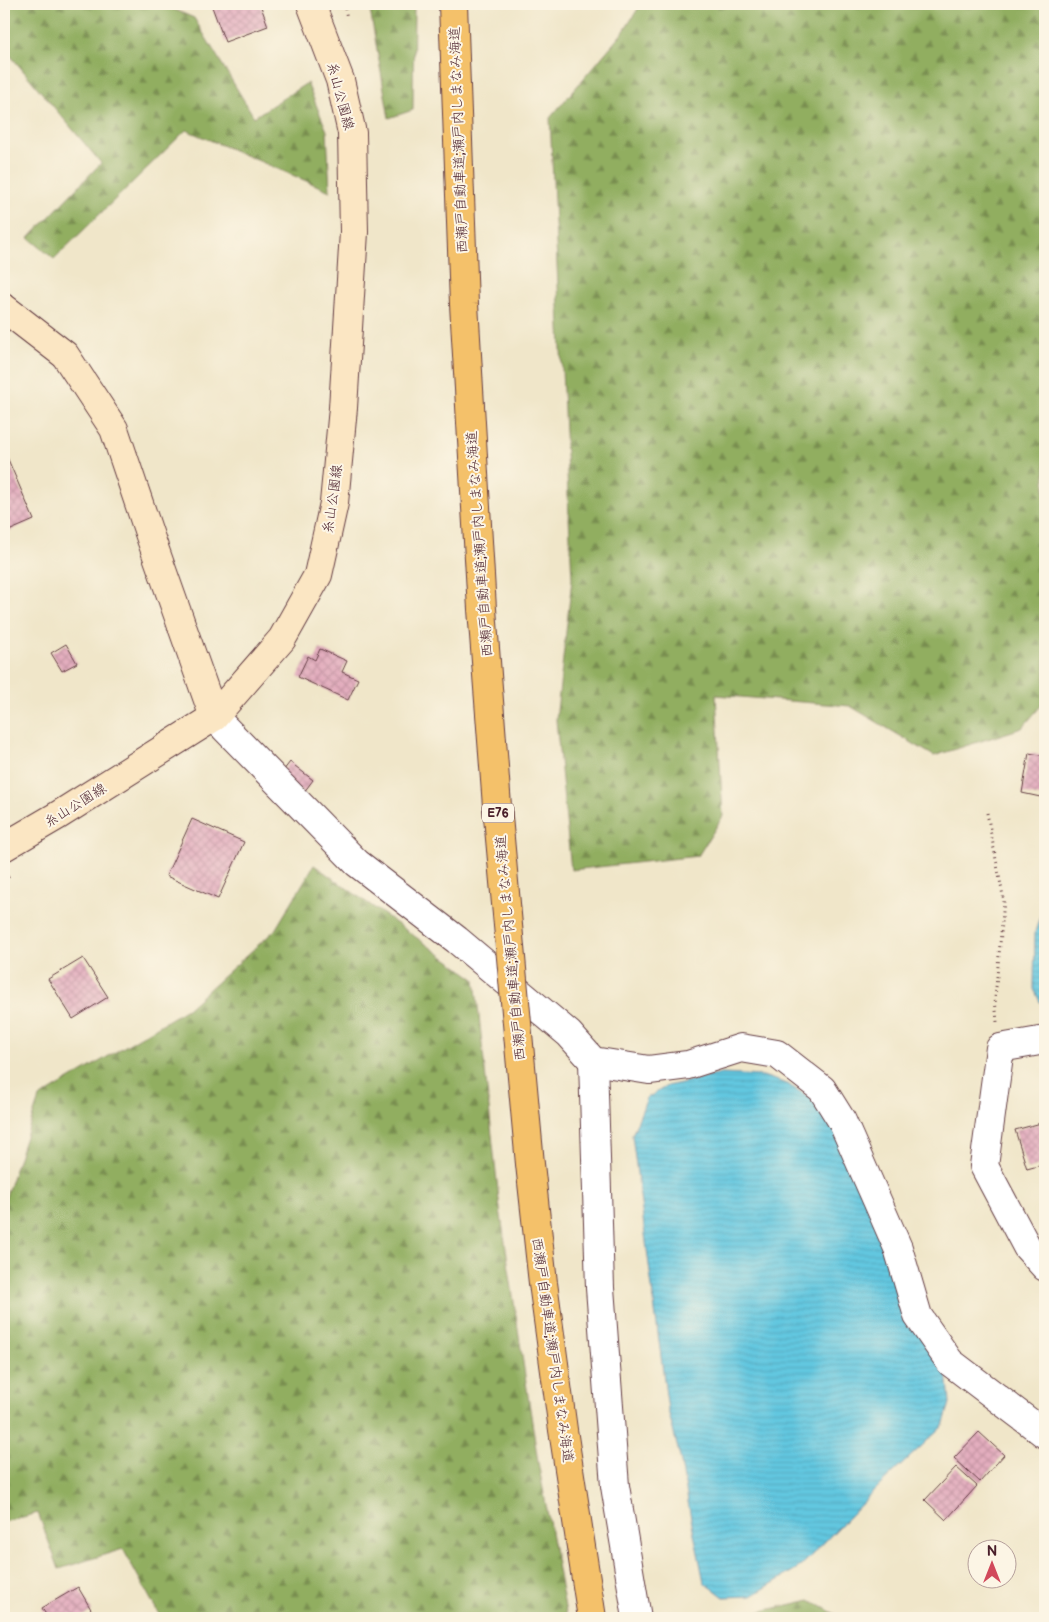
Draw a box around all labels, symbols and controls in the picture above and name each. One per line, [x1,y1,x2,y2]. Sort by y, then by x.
street label: 西瀬戸自動車道;瀬戸内しまなみ海道 [446,26,471,254]
street label: 糸山公園線 [323,60,358,132]
street label: 西瀬戸自動車道;瀬戸内しまなみ海道 [463,430,496,658]
street label: 糸山公園線 [319,463,346,535]
street label: 糸山公園線 [41,780,109,831]
road number: E76 [482,804,514,822]
street label: 西瀬戸自動車道;瀬戸内しまなみ海道 [492,834,529,1062]
street label: 西瀬戸自動車道;瀬戸内しまなみ海道 [528,1237,577,1464]
north arrow [966,1540,1016,1590]
text: N [987,1543,997,1560]

